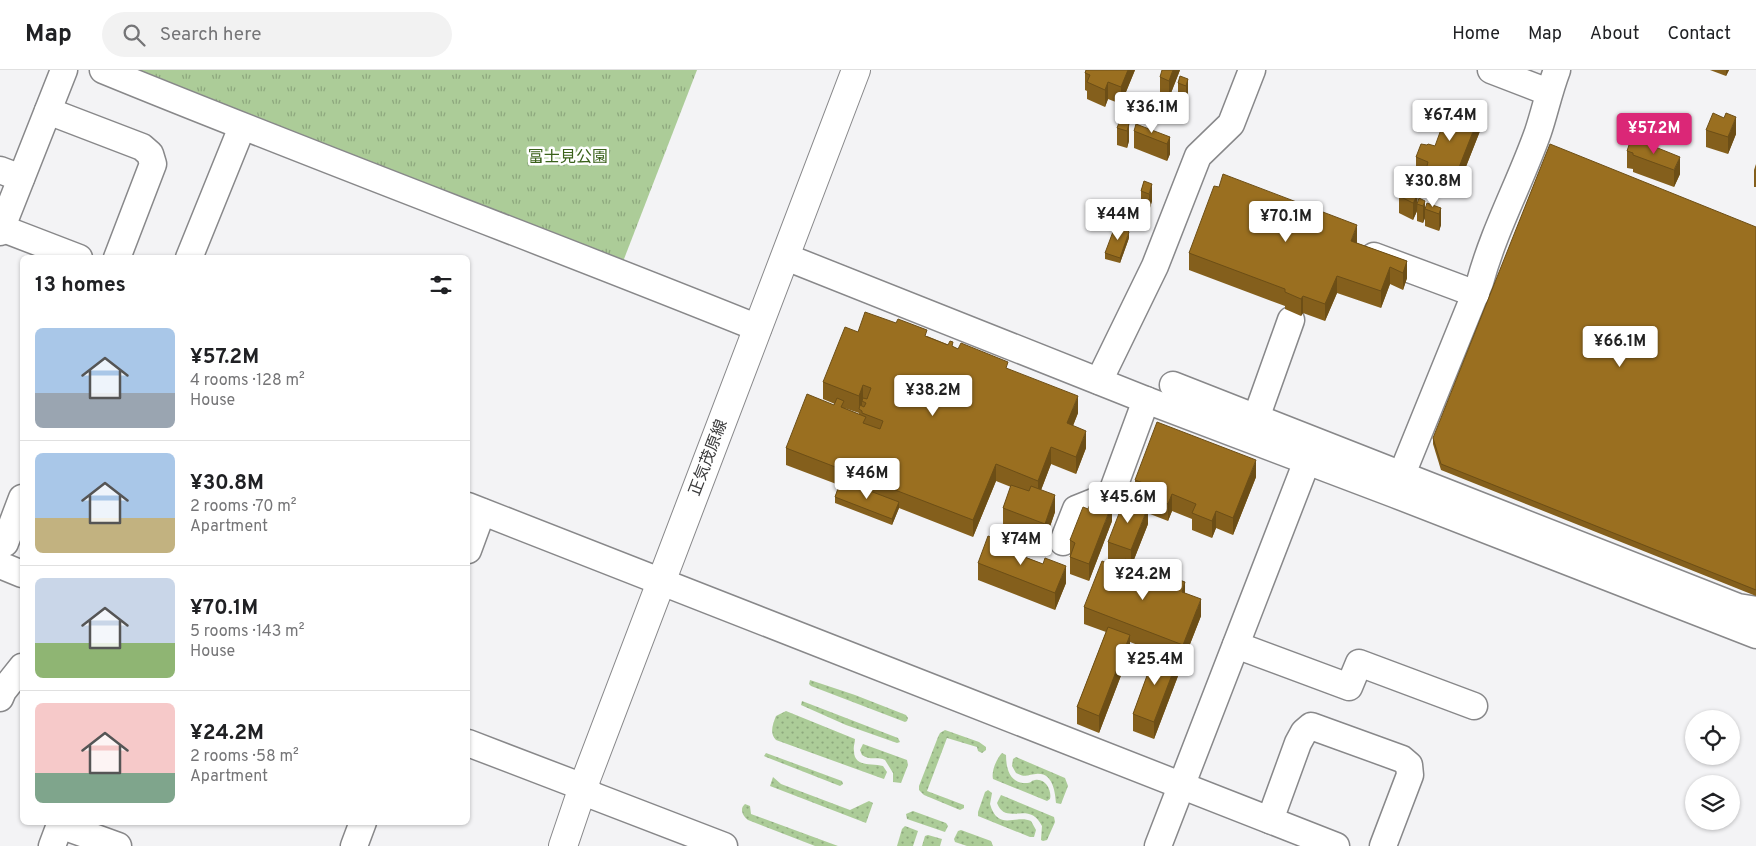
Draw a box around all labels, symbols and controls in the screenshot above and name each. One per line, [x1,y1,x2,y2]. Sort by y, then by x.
search box [102,12,452,57]
text: Map [25,20,72,50]
icon: search [120,21,148,49]
text: Search here [160,23,261,47]
text: Home [1452,23,1500,46]
text: Map [1528,23,1562,46]
text: About [1590,23,1639,46]
text: Contact [1667,23,1731,46]
pin: ¥36.1M [1111,92,1193,134]
text: ¥36.1M [1126,98,1178,118]
pin: ¥67.4M [1409,100,1491,142]
text: ¥67.4M [1423,106,1477,126]
pin: ¥57.2M [1613,112,1695,155]
text: ¥57.2M [1628,119,1680,139]
park label: 富士見公園 [528,148,608,168]
pin: ¥30.8M [1392,166,1474,208]
text: ¥30.8M [1405,172,1461,192]
pin: ¥44M [1088,198,1148,241]
pin: ¥70.1M [1245,200,1327,243]
text: ¥44M [1096,205,1140,225]
text: ¥70.1M [1260,207,1312,227]
icon: filters [427,271,455,299]
text: 13 homes [35,272,126,299]
pin: ¥66.1M [1579,326,1661,368]
text: ¥66.1M [1594,332,1646,352]
text: ¥57.2M [190,344,259,371]
icon: home [75,348,135,408]
text: 4 rooms · 128 m² [190,371,305,391]
pin: ¥38.2M [892,374,974,417]
text: ¥38.2M [905,381,961,401]
text: House [190,391,235,411]
street label: 正気茂原線 [685,417,733,499]
pin: ¥46M [837,458,897,500]
text: ¥46M [846,464,888,484]
text: ¥30.8M [190,470,264,497]
icon: home [75,473,135,533]
pin: ¥45.6M [1087,482,1169,524]
text: ¥45.6M [1100,488,1156,508]
text: 2 rooms · 70 m² [190,497,297,517]
text: Apartment [190,517,268,537]
pin: ¥74M [991,524,1051,566]
text: ¥74M [1001,530,1041,550]
pin: ¥24.2M [1102,558,1184,601]
text: ¥24.2M [1115,565,1171,585]
text: ¥70.1M [190,595,258,622]
icon: home [75,598,135,658]
text: 5 rooms · 143 m² [190,622,304,642]
text: House [190,642,235,662]
pin: ¥25.4M [1114,644,1196,686]
text: ¥25.4M [1127,650,1183,670]
map controls [1685,710,1740,830]
button: locate [1685,710,1740,765]
text: ¥24.2M [190,720,264,747]
icon: home [75,723,135,783]
text: 2 rooms · 58 m² [190,747,299,767]
text: Apartment [190,767,268,787]
button: layers [1685,775,1740,830]

